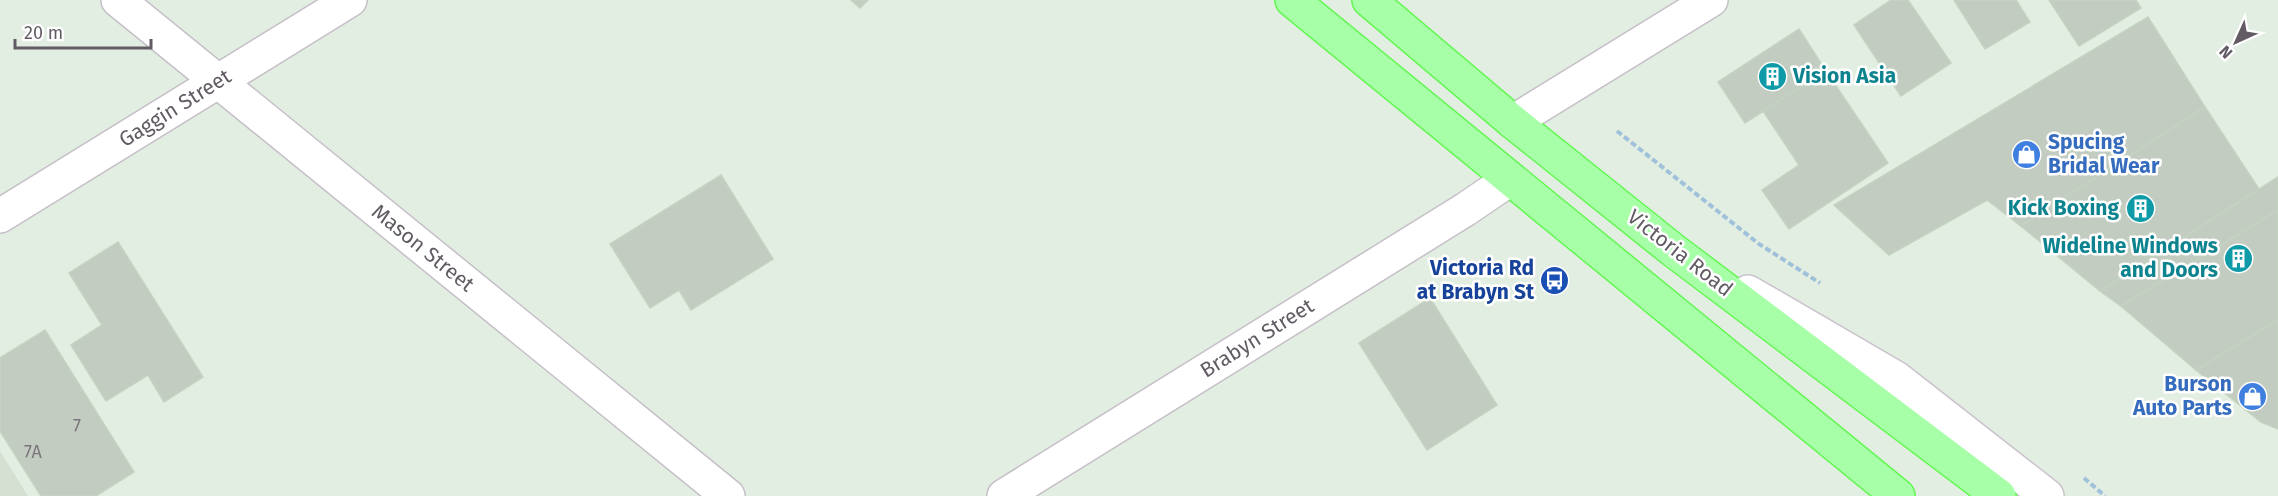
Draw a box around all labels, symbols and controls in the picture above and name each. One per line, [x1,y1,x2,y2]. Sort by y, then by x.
scale bar [15,12,152,50]
north arrow [2206,12,2266,72]
text: 20 m [24,22,63,44]
text: N [2215,42,2236,63]
building icon: Vision Asia [1756,60,1788,92]
street label: Gaggin Street [114,63,236,153]
place label: Vision Asia [1792,63,1896,89]
place label: Spucing Bridal Wear [2048,129,2160,179]
shop icon: Spucing Bridal Wear [2011,138,2043,170]
building icon: Kick Boxing [2124,192,2156,224]
place label: Kick Boxing [2008,195,2119,221]
street label: Mason Street [366,199,480,298]
street label: Victoria Road [1622,204,1738,302]
place label: Wideline Windows and Doors [2043,233,2218,283]
building icon: Wideline Windows and Doors [2223,242,2255,274]
place label: Victoria Rd at Brabyn St [1417,255,1535,305]
bus stop icon: Victoria Rd at Brabyn St [1539,264,1571,296]
street label: Brabyn Street [1195,293,1319,383]
place label: Burson Auto Parts [2132,371,2232,421]
shop icon: Burson Auto Parts [2237,380,2269,412]
house number: 7 [73,415,81,437]
house number: 7A [24,441,43,463]

